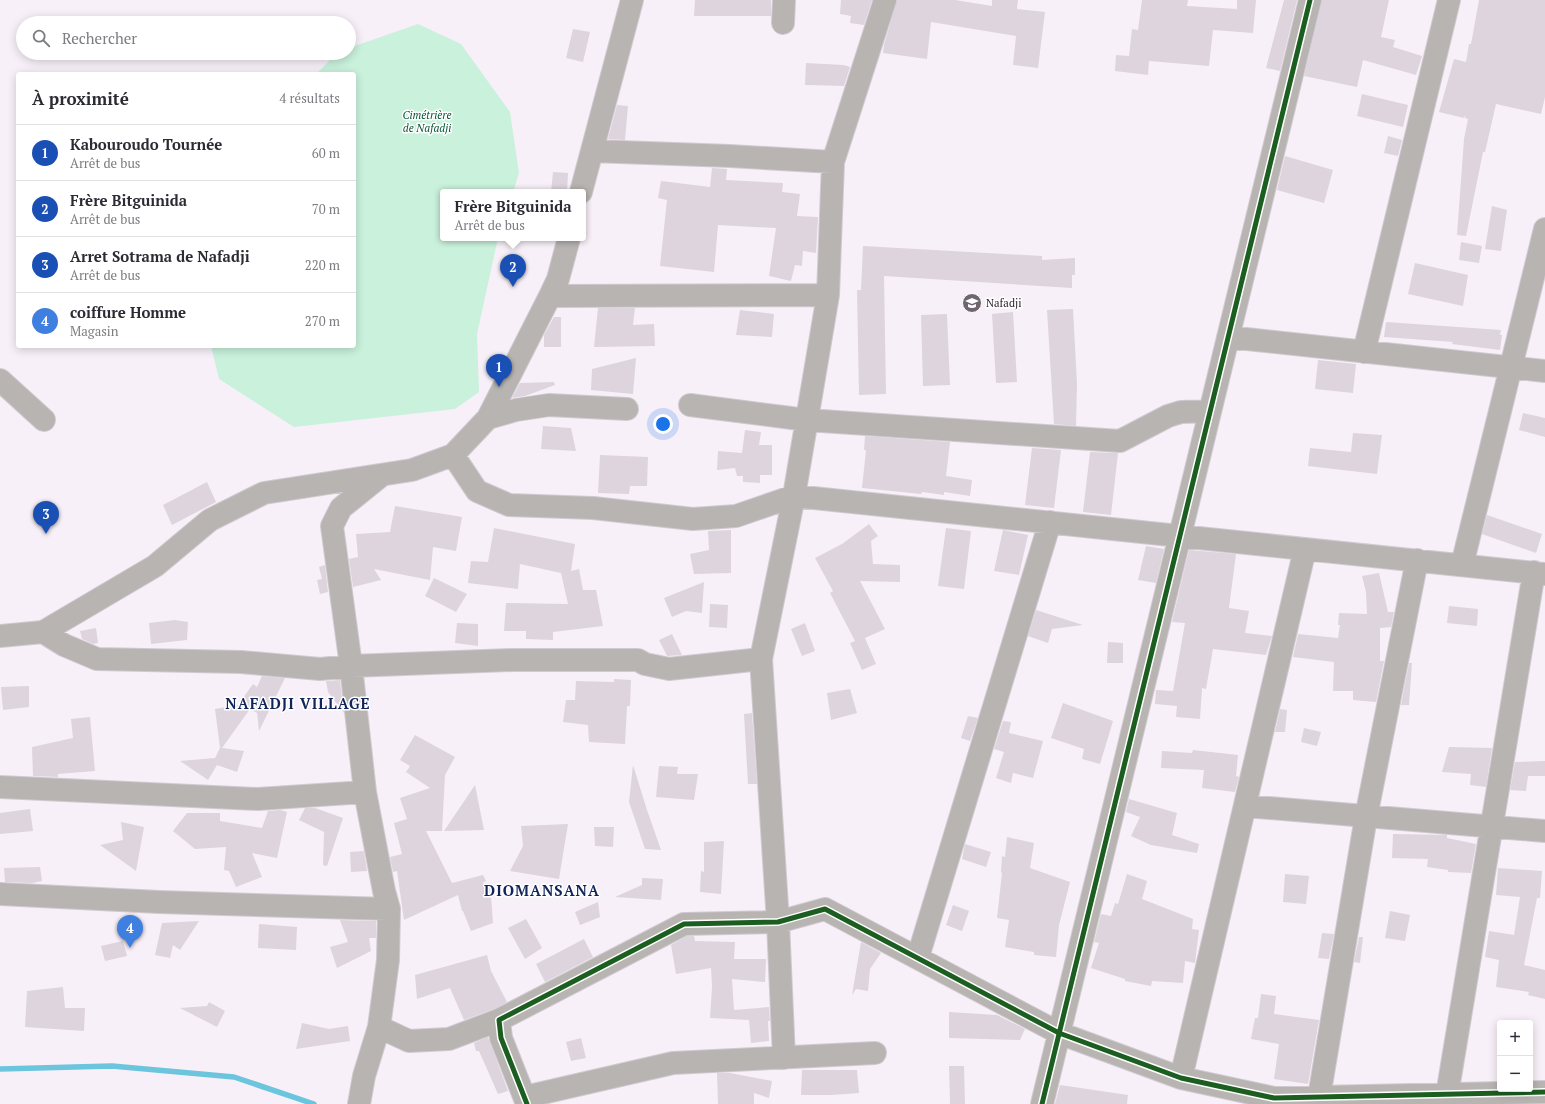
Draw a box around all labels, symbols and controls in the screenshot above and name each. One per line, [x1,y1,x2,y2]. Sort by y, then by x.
search box [16,16,356,60]
icon: search [30,27,52,49]
text: Rechercher [62,28,137,48]
text: À proximité [32,87,129,110]
text: 4 résultats [280,89,340,107]
park label: Cimétrière de Nafadji [402,108,452,135]
text: Kabouroudo Tournée [70,134,222,154]
text: 1 [41,144,49,162]
text: 60 m [312,144,340,162]
text: Arrêt de bus [70,154,140,172]
popup [440,189,586,241]
text: Frère Bitguinida [70,190,187,210]
text: Frère Bitguinida [454,196,572,216]
text: 2 [41,200,49,218]
text: 70 m [312,200,340,218]
text: Arrêt de bus [70,210,140,228]
text: Arrêt de bus [454,216,525,234]
text: Arret Sotrama de Nafadji [70,246,250,266]
pin: 2 [500,254,526,287]
text: 3 [41,256,49,274]
text: 220 m [305,256,340,274]
text: Arrêt de bus [70,266,140,284]
school or university icon: Nafadji [961,292,983,314]
place label: Nafadji [986,296,1022,310]
text: coiffure Homme [70,302,186,322]
text: 4 [41,312,49,330]
text: 270 m [305,312,340,330]
text: Magasin [70,322,119,340]
pin: 1 [486,354,512,387]
your location [653,414,673,434]
pin: 3 [33,501,59,534]
district label: NAFADJI VILLAGE [225,693,371,713]
district label: DIOMANSANA [484,880,600,900]
pin: 4 [117,915,143,948]
map controls [1497,1020,1533,1092]
button: + [1497,1020,1533,1056]
button: − [1497,1056,1533,1092]

